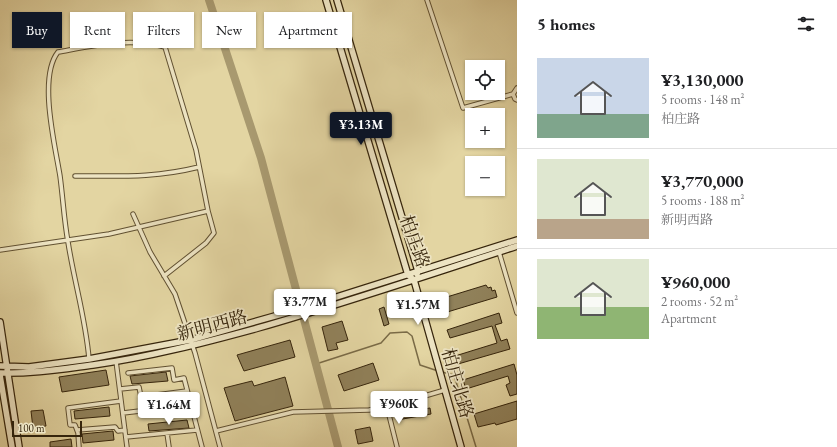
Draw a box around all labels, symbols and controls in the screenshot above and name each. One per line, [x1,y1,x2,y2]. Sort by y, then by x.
chip: Buy [12,12,62,48]
chip: Rent [70,12,125,48]
chip: Filters [133,12,194,48]
chip: New [202,12,256,48]
chip: Apartment [264,12,352,48]
text: 5 homes [537,13,595,35]
icon: filters [795,13,817,35]
map controls [465,60,505,196]
button: locate [465,60,505,100]
text: ¥3,130,000 [661,69,743,91]
icon: home [569,74,617,122]
text: 5 rooms · 148 m² [661,91,745,108]
button: + [465,108,505,148]
text: 柏庄路 [661,110,700,127]
pin: ¥3.13M [328,112,394,146]
text: ¥3.13M [339,116,383,133]
button: − [465,156,505,196]
text: ¥3,770,000 [661,170,743,192]
icon: home [569,175,617,223]
text: 5 rooms · 188 m² [661,192,745,209]
text: 新明西路 [661,211,713,228]
street label: 柏庄路 [395,212,435,270]
text: ¥960,000 [661,271,730,293]
icon: home [569,275,617,323]
pin: ¥3.77M [272,289,338,323]
pin: ¥1.57M [385,292,451,326]
text: ¥3.77M [283,293,327,310]
text: 2 rooms · 52 m² [661,293,738,310]
text: ¥1.57M [396,296,440,313]
street label: 新明西路 [174,305,250,345]
text: Apartment [661,310,716,327]
street label: 柏庄北路 [437,345,479,421]
pin: ¥960K [371,391,427,425]
pin: ¥1.64M [136,392,202,426]
text: ¥960K [379,395,419,412]
text: ¥1.64M [147,396,191,413]
scale bar [12,419,82,438]
text: 100 m [18,421,45,435]

